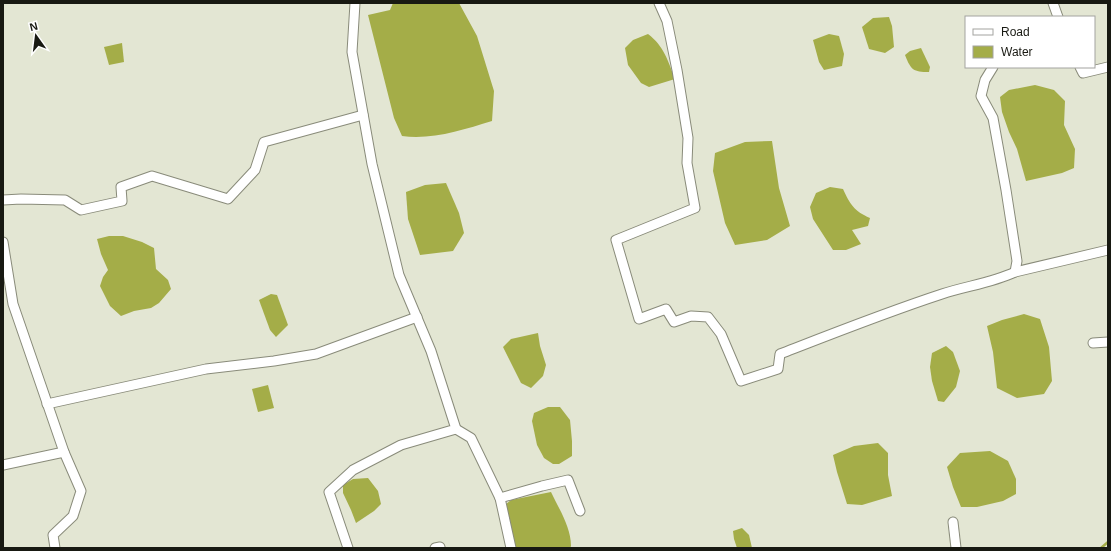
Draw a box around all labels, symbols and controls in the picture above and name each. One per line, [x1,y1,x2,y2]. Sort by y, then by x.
north arrow [16,16,56,56]
legend [965,16,1095,68]
text: N [28,20,39,33]
text: Road [1001,25,1030,39]
text: Water [1001,45,1033,59]

